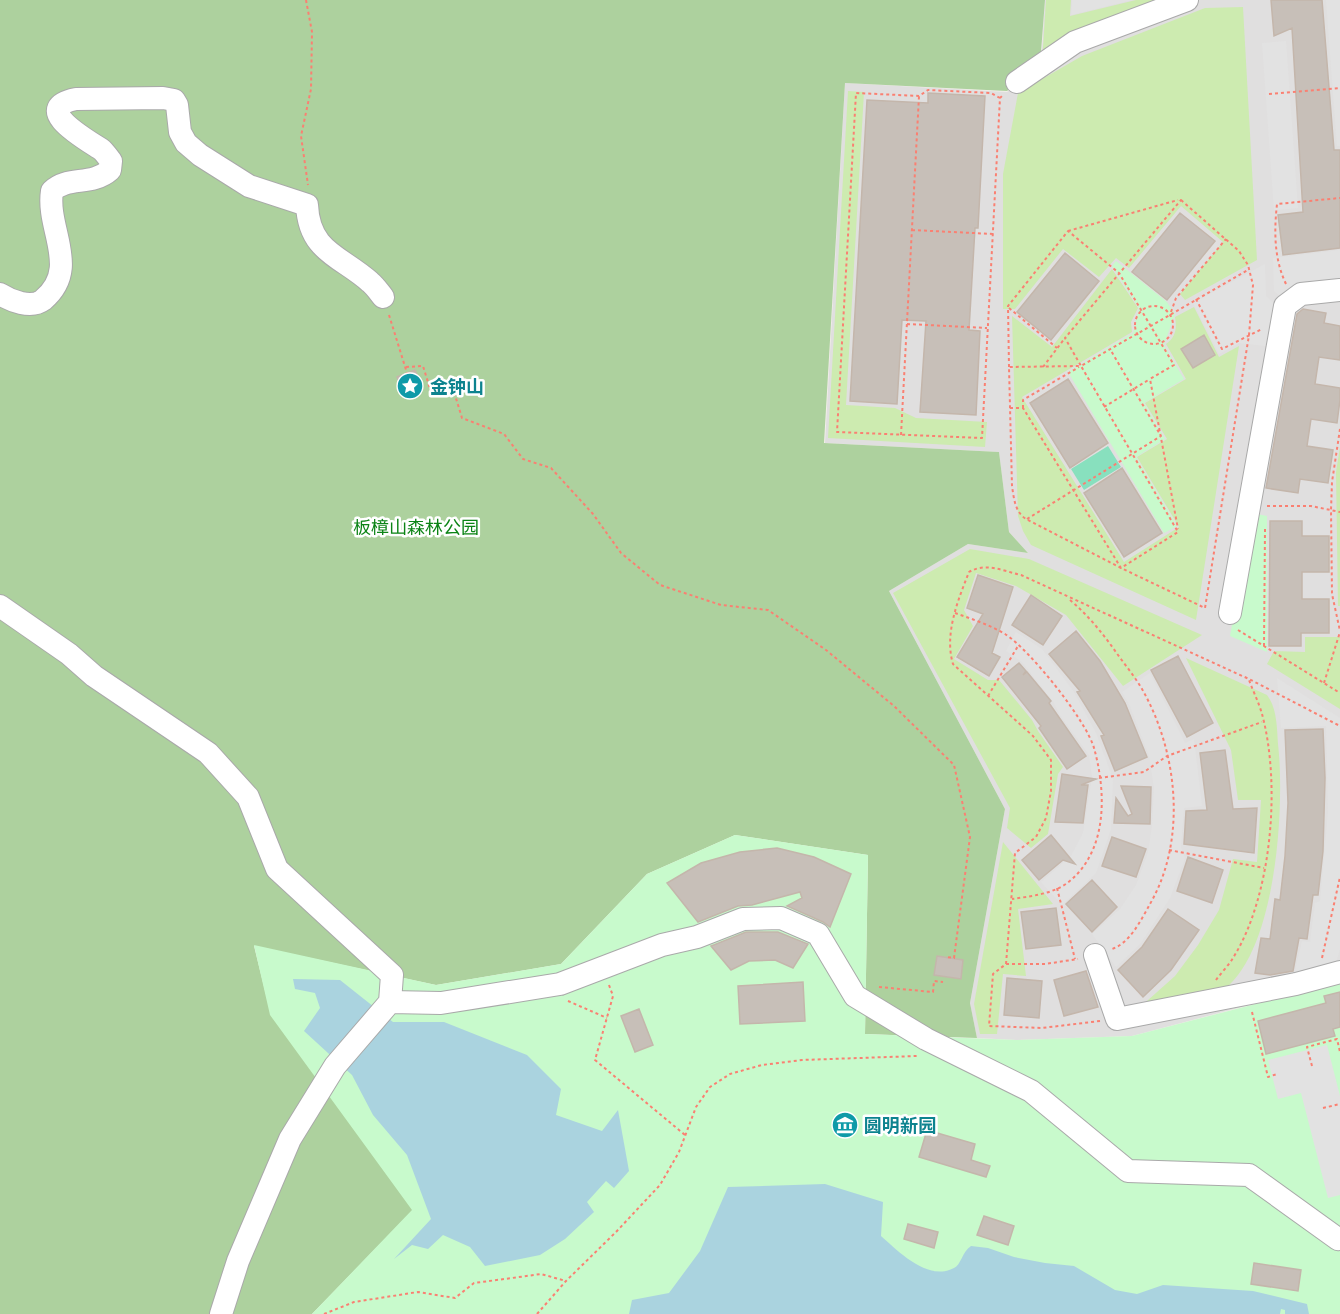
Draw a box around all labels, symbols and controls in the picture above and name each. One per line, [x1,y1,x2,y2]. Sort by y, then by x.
place icon: 金钟山 [395,371,425,401]
place label: 金钟山 [430,376,484,397]
park label: 板樟山森林公园 [353,517,479,538]
museum icon: 圆明新园 [830,1110,860,1140]
place label: 圆明新园 [864,1115,936,1136]

